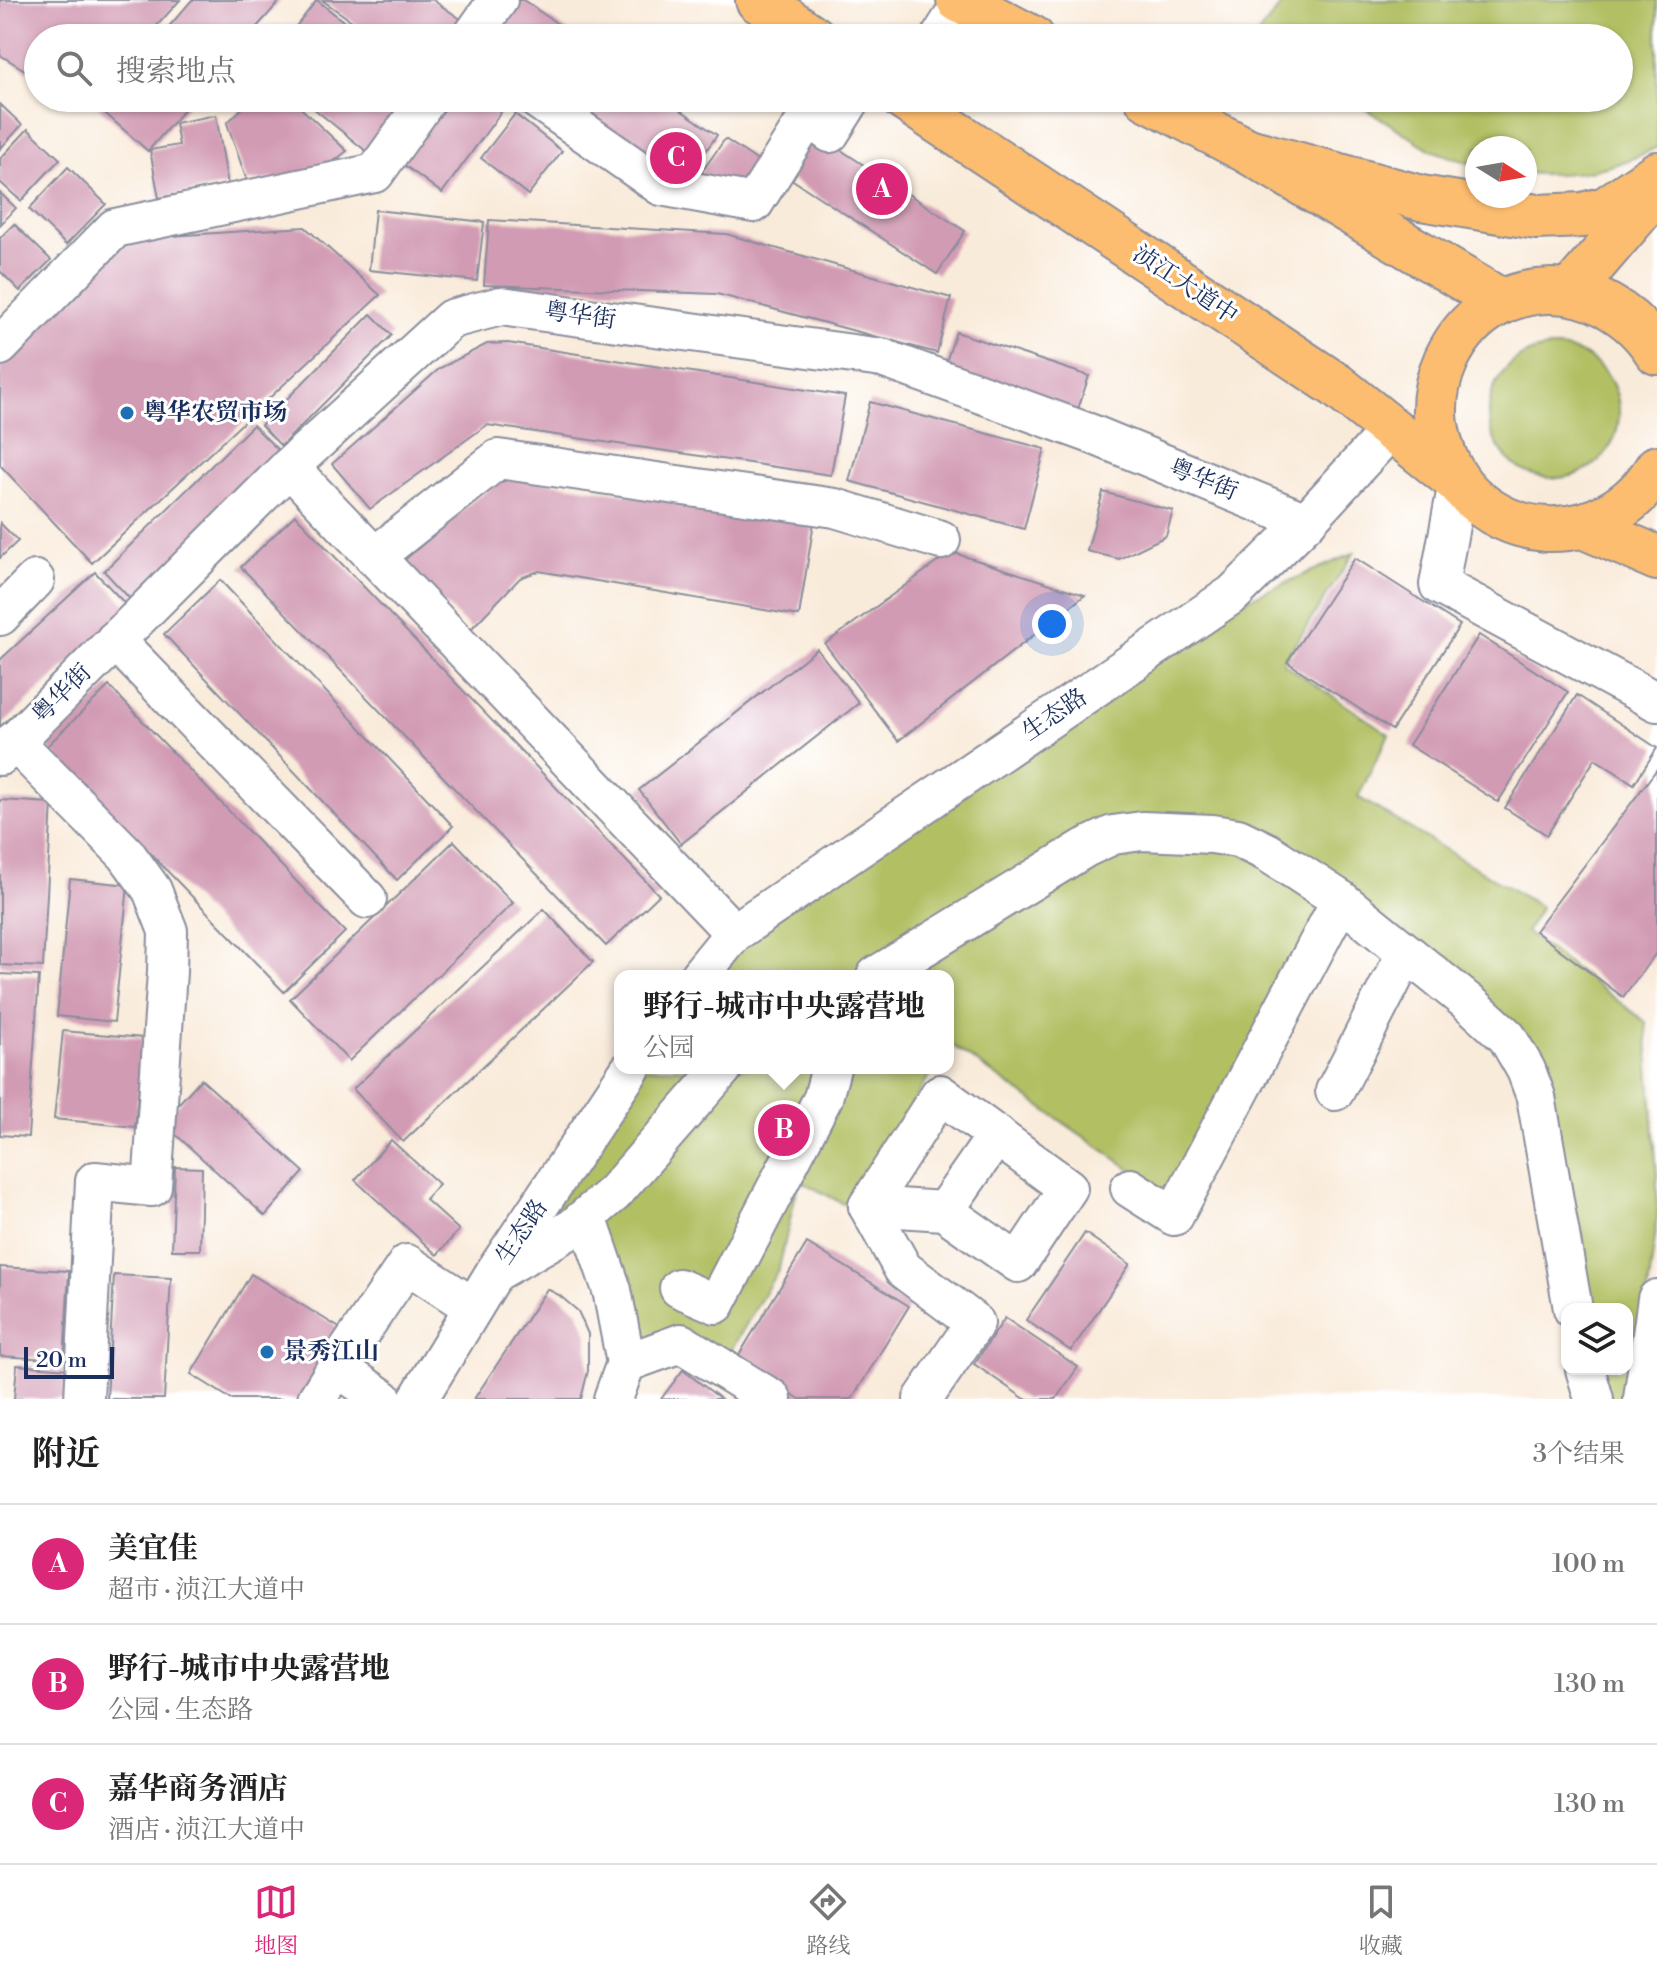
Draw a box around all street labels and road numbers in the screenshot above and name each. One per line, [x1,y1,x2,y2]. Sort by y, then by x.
street label: 浈江大道中 [1127,239,1243,331]
street label: 粤华街 [542,296,618,336]
street label: 粤华街 [1164,453,1242,507]
street label: 粤华街 [26,658,98,730]
street label: 生态路 [1017,682,1093,748]
street label: 生态路 [489,1194,555,1270]

